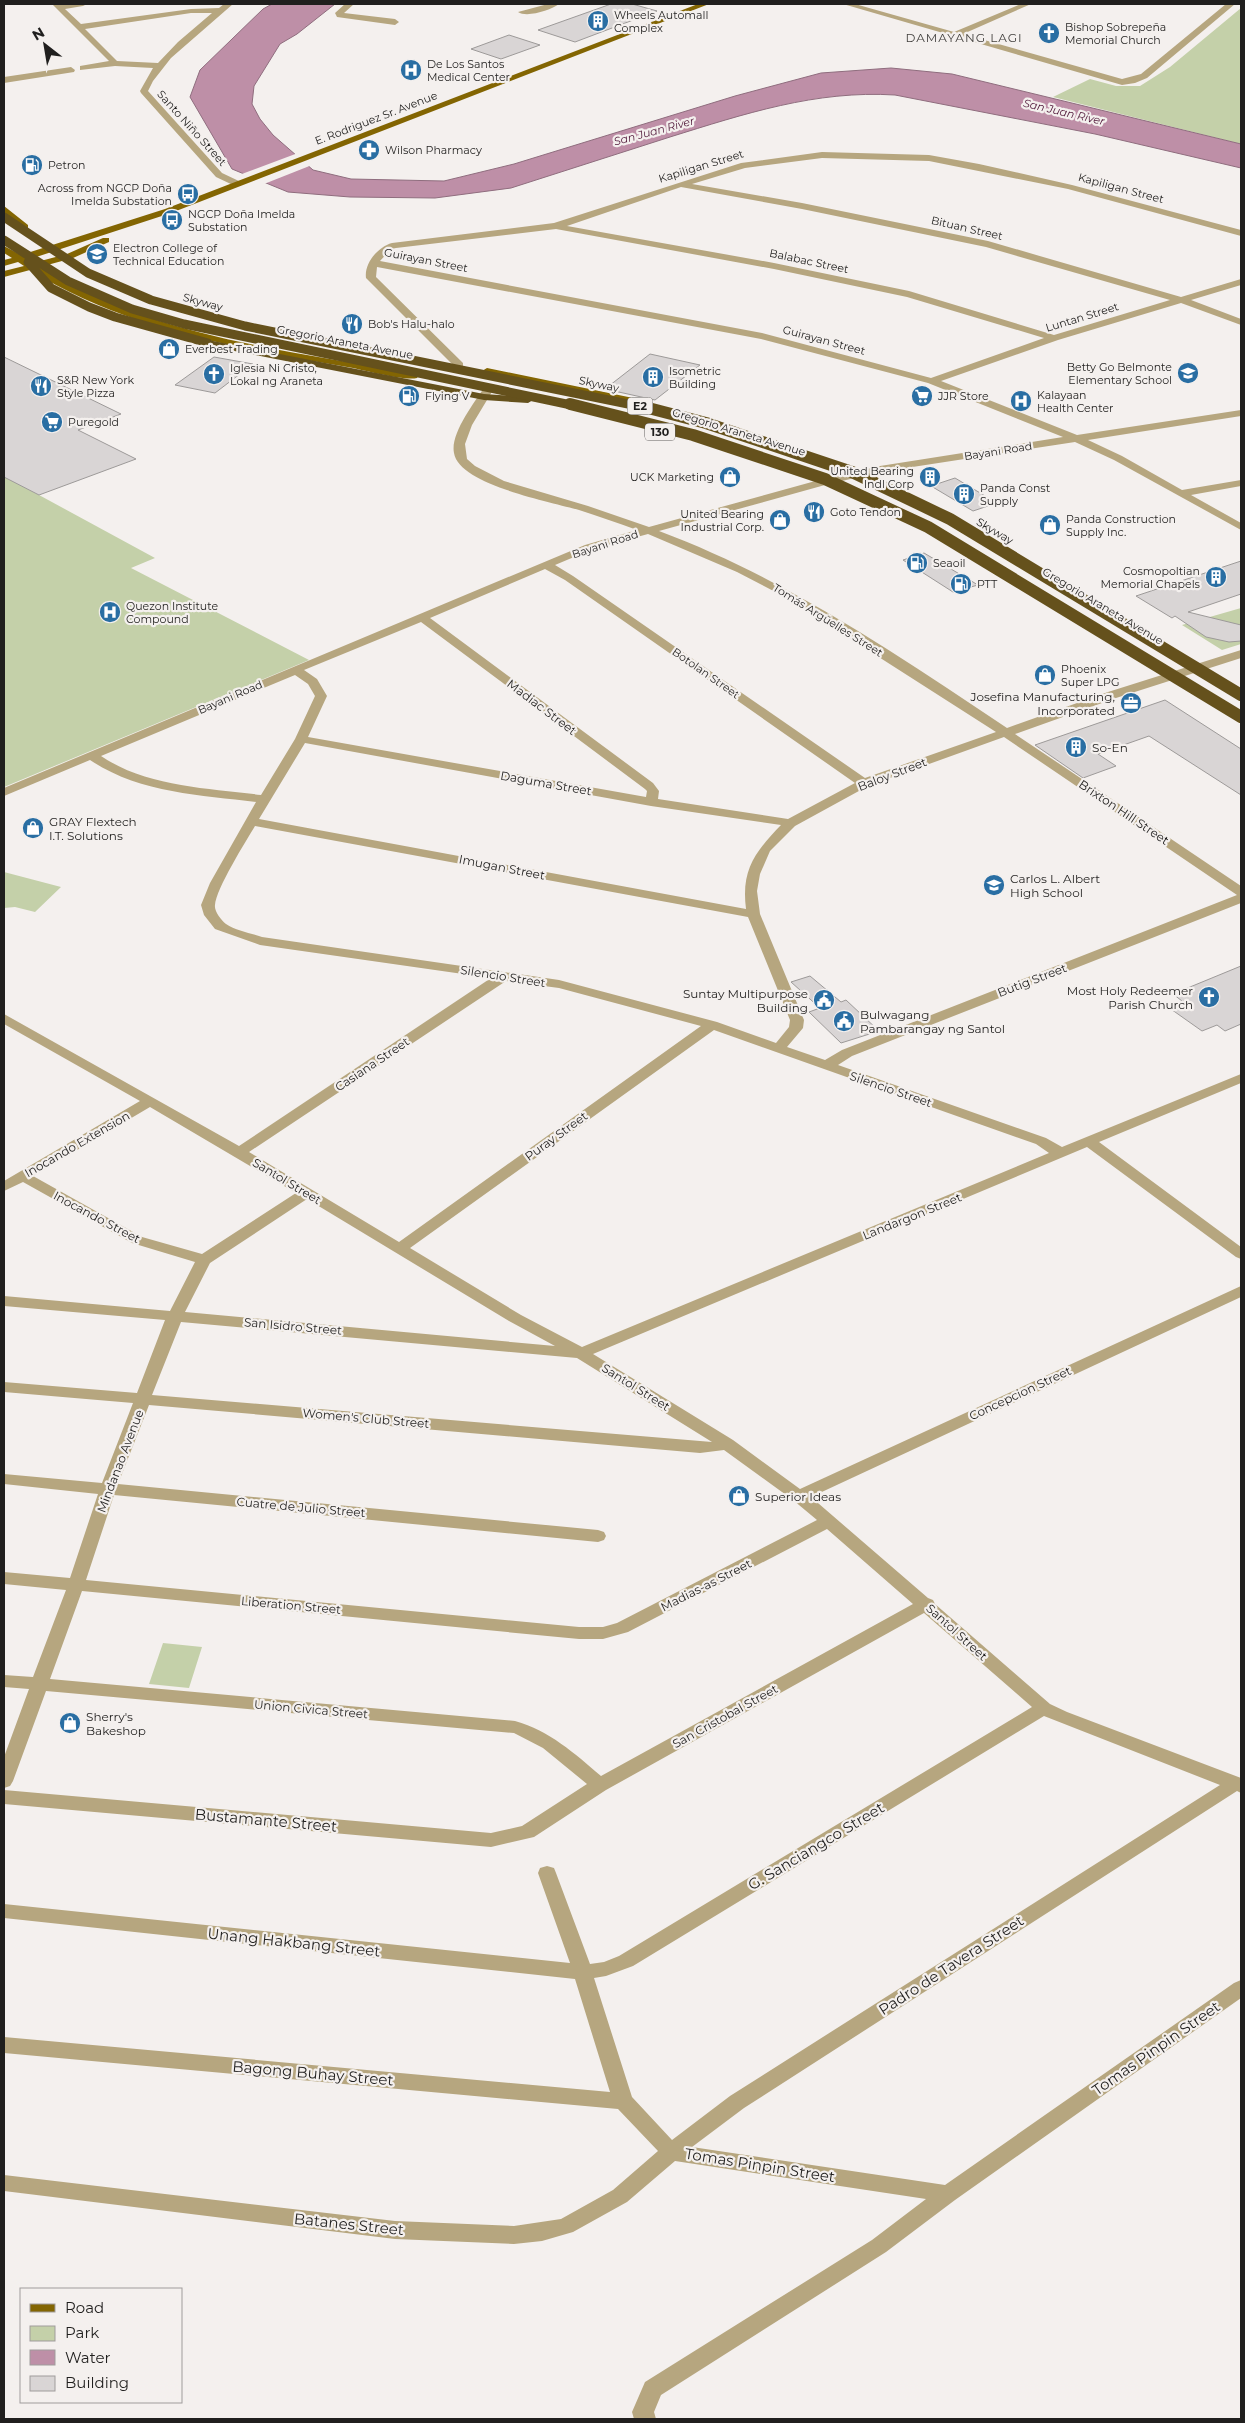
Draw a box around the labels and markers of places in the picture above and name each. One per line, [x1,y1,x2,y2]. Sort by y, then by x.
place label: Wheels Automall Complex [614,8,708,35]
building icon: Wheels Automall Complex [586,9,610,33]
place label: Bishop Sobrepeña Memorial Church [1065,20,1166,47]
church icon: Bishop Sobrepeña Memorial Church [1037,21,1061,45]
place label: De Los Santos Medical Center [427,57,510,84]
hospital icon: De Los Santos Medical Center [399,58,423,82]
pharmacy icon: Wilson Pharmacy [357,138,381,162]
place label: Wilson Pharmacy [385,143,482,157]
fuel station icon: Petron [20,153,44,177]
place label: Petron [48,158,85,172]
place label: Across from NGCP Doña Imelda Substation [38,181,172,208]
bus stop icon: Across from NGCP Doña Imelda Substation [176,182,200,206]
place label: NGCP Doña Imelda Substation [188,207,295,234]
bus stop icon: NGCP Doña Imelda Substation [160,208,184,232]
place label: Electron College of Technical Education [113,241,224,268]
school or university icon: Electron College of Technical Education [85,242,109,266]
restaurant icon: Bob's Halu-halo [340,312,364,336]
place label: Bob's Halu-halo [368,317,455,331]
shop icon: Everbest Trading [157,337,181,361]
place label: Everbest Trading [185,342,278,356]
place label: Betty Go Belmonte Elementary School [1067,360,1172,387]
place label: Iglesia Ni Cristo, Lokal ng Araneta [230,361,323,388]
school or university icon: Betty Go Belmonte Elementary School [1176,361,1200,385]
church icon: Iglesia Ni Cristo, Lokal ng Araneta [202,362,226,386]
place label: Isometric Building [669,364,721,391]
building icon: Isometric Building [641,365,665,389]
place label: S&R New York Style Pizza [57,373,135,400]
restaurant icon: S&R New York Style Pizza [29,374,53,398]
fuel station icon: Flying V [397,384,421,408]
supermarket icon: JJR Store [910,384,934,408]
place label: Kalayaan Health Center [1037,388,1114,415]
place label: Flying V [425,389,470,403]
place label: JJR Store [937,389,989,403]
hospital icon: Kalayaan Health Center [1009,389,1033,413]
supermarket icon: Puregold [40,410,64,434]
place label: Puregold [68,415,119,429]
place label: United Bearing Indl Corp [830,464,914,491]
shop icon: UCK Marketing [718,465,742,489]
building icon: United Bearing Indl Corp [918,465,942,489]
place label: UCK Marketing [630,470,714,484]
place label: Panda Const Supply [980,481,1051,508]
building icon: Panda Const Supply [952,482,976,506]
restaurant icon: Goto Tendon [802,500,826,524]
place label: Goto Tendon [830,505,901,519]
place label: United Bearing Industrial Corp. [680,507,764,534]
shop icon: United Bearing Industrial Corp. [768,508,792,532]
place label: Panda Construction Supply Inc. [1066,512,1176,539]
shop icon: Panda Construction Supply Inc. [1038,513,1062,537]
fuel station icon: Seaoil [905,551,929,575]
place label: Seaoil [933,556,966,570]
place label: Cosmopoltian Memorial Chapels [1101,564,1201,591]
building icon: Cosmopoltian Memorial Chapels [1204,565,1228,589]
fuel station icon: PTT [949,572,973,596]
place label: PTT [977,577,998,591]
place label: Quezon Institute Compound [126,599,219,626]
hospital icon: Quezon Institute Compound [98,600,122,624]
place label: Phoenix Super LPG [1061,662,1119,689]
shop icon: Phoenix Super LPG [1033,663,1057,687]
place label: Josefina Manufacturing, Incorporated [969,689,1115,718]
office icon: Josefina Manufacturing, Incorporated [1119,691,1143,715]
building icon: So-En [1064,735,1088,759]
place label: So-En [1092,740,1128,755]
place label: GRAY Flextech I.T. Solutions [49,814,137,843]
shop icon: GRAY Flextech I.T. Solutions [21,816,45,840]
place label: Carlos L. Albert High School [1010,871,1100,900]
school or university icon: Carlos L. Albert High School [982,873,1006,897]
place label: Most Holy Redeemer Parish Church [1067,983,1193,1012]
church icon: Most Holy Redeemer Parish Church [1197,985,1221,1009]
place label: Suntay Multipurpose Building [683,986,808,1015]
public building icon: Suntay Multipurpose Building [812,988,836,1012]
place label: Bulwagang Pambarangay ng Santol [860,1007,1005,1036]
public building icon: Bulwagang Pambarangay ng Santol [832,1009,856,1033]
shop icon: Superior Ideas [727,1484,751,1508]
place label: Superior Ideas [755,1489,841,1504]
place label: Sherry's Bakeshop [86,1709,146,1738]
shop icon: Sherry's Bakeshop [58,1711,82,1735]

